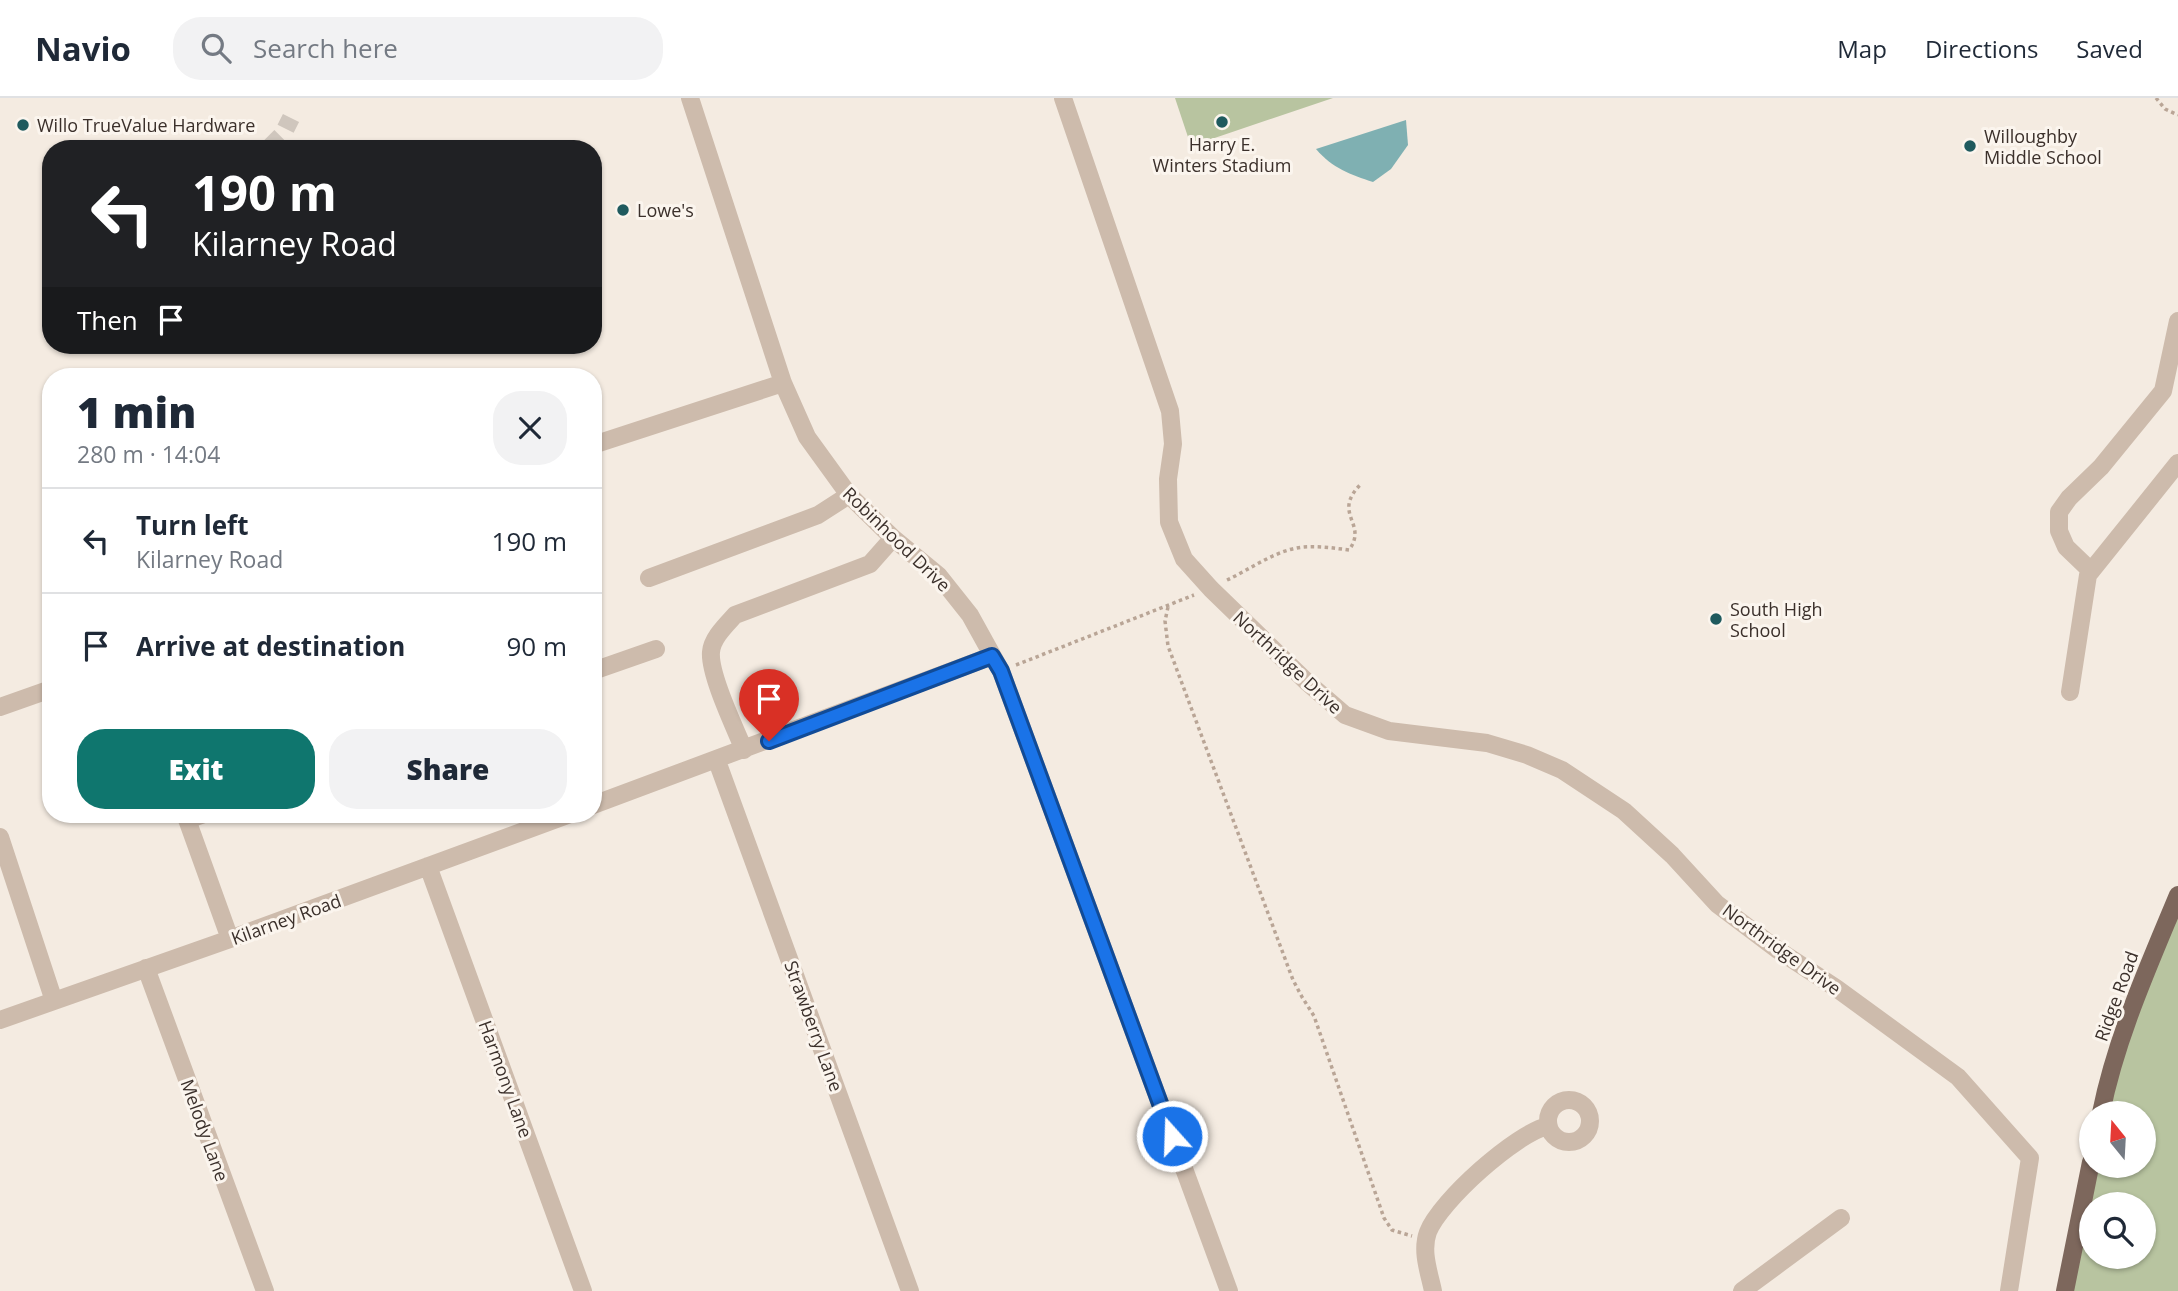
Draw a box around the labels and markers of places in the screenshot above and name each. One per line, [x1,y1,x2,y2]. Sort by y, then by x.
place label: Willo TrueValue Hardware [37,113,255,137]
marker: Harry E. Winters Stadium [1214,114,1230,130]
marker: Willo TrueValue Hardware [15,117,31,133]
place label: Willoughby Middle School [1984,124,2102,169]
place label: Harry E. Winters Stadium [1153,132,1291,177]
marker: Willoughby Middle School [1962,138,1978,154]
place label: Lowe's [637,198,694,222]
marker: Lowe's [615,202,631,218]
place label: South High School [1730,597,1823,642]
marker: South High School [1708,611,1724,627]
pin [739,669,799,741]

